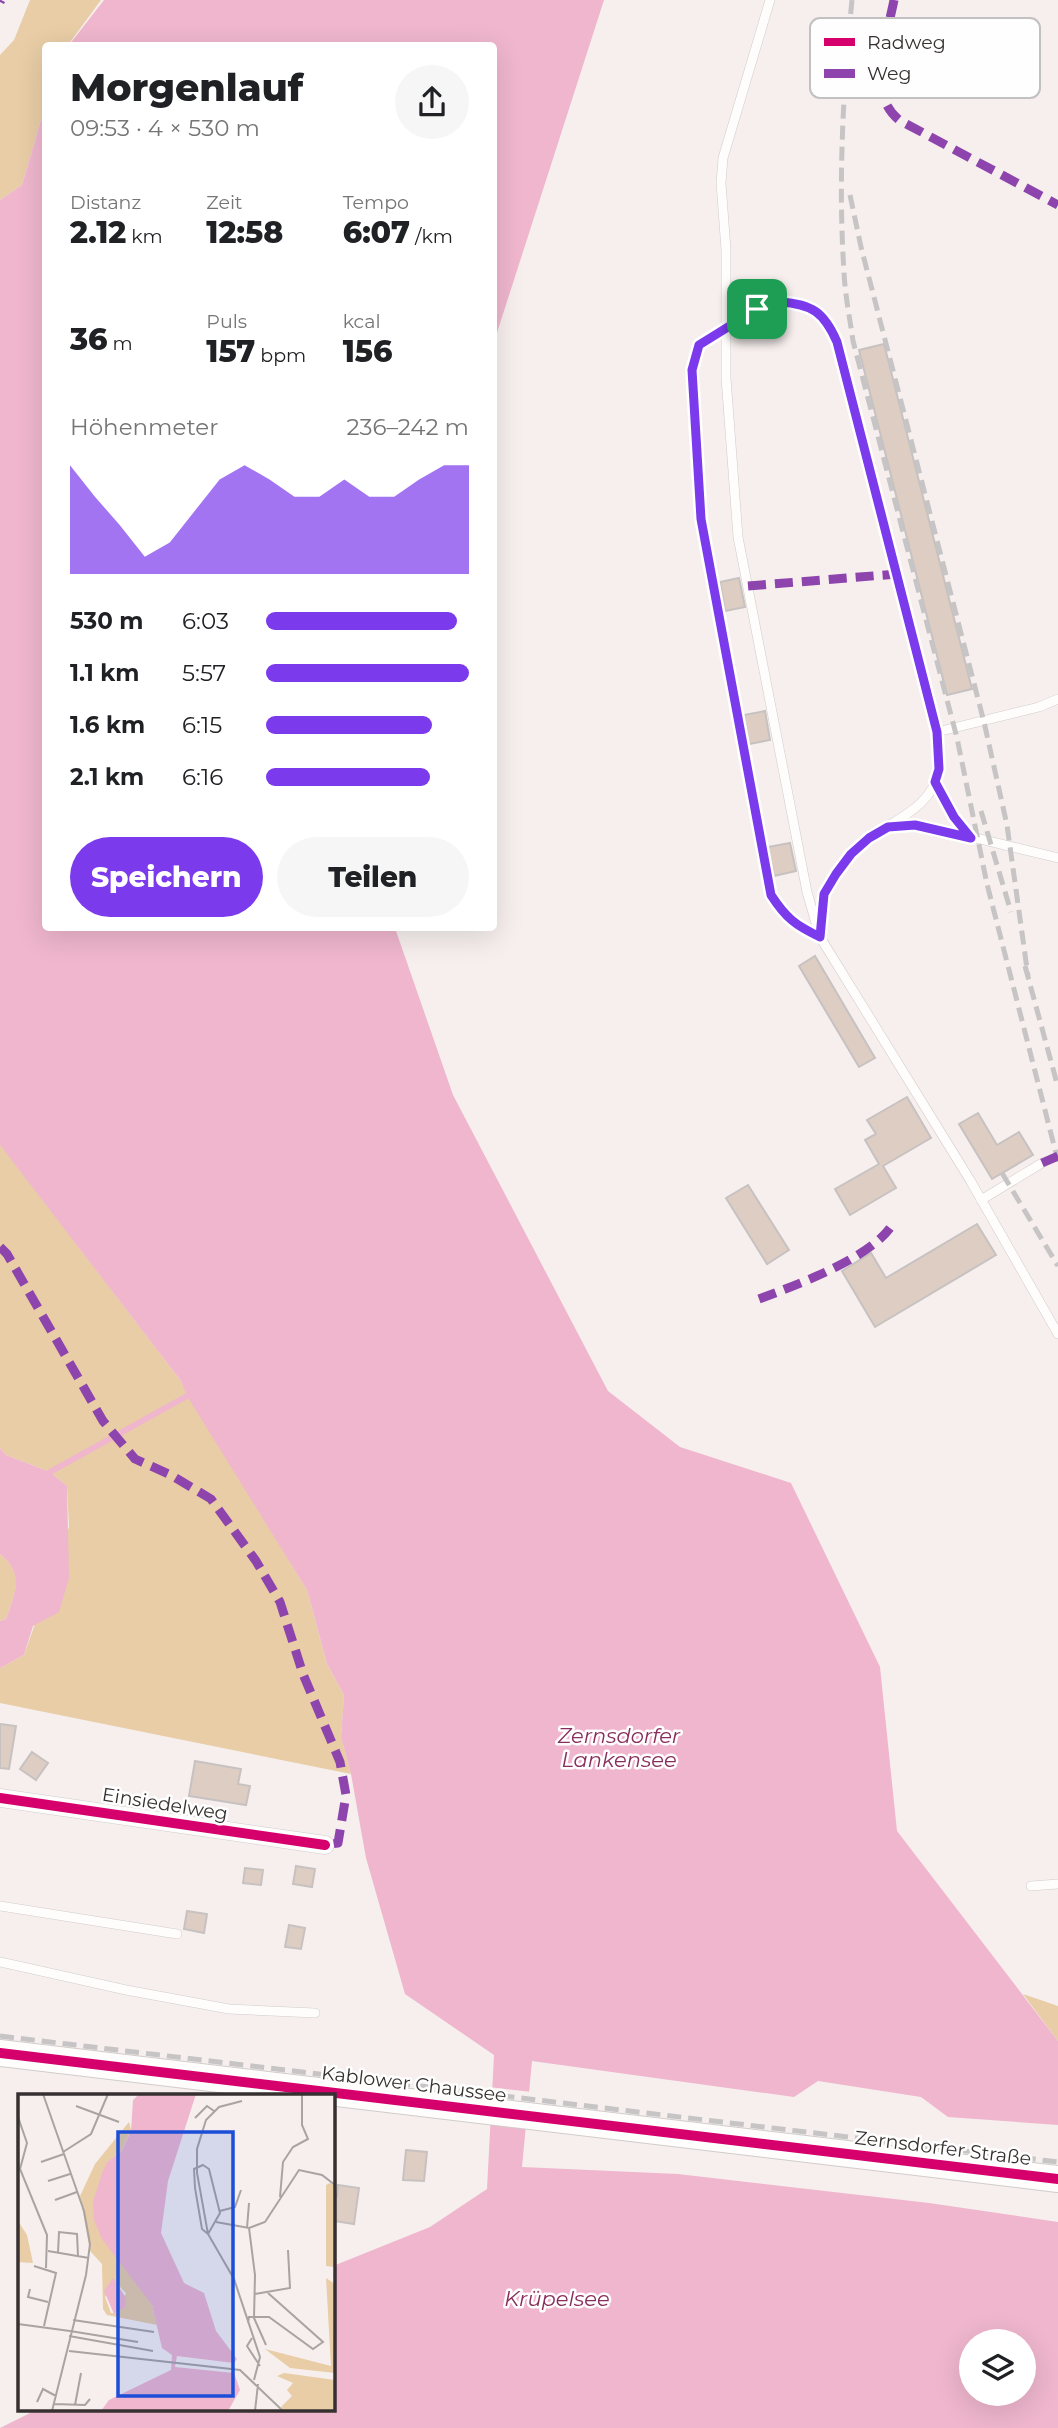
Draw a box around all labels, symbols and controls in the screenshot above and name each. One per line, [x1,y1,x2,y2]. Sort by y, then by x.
legend [810,18,1040,98]
text: Radweg [867,31,946,54]
text: Weg [867,62,912,85]
text: Morgenlauf [70,64,303,111]
button: share [395,65,469,139]
text: 09:53 · 4 × 530 m [70,114,260,142]
text: Distanz [70,191,141,214]
text: Zeit [206,191,243,214]
text: Tempo [343,191,409,214]
text: 2.12 [70,214,126,251]
text: 12:58 [206,214,283,251]
text: 6:07 [343,214,410,251]
text: km [126,225,163,248]
text: /km [410,225,453,248]
pin [727,279,787,339]
icon: arrive [738,290,776,328]
text: Puls [206,310,247,333]
text: kcal [343,310,381,333]
text: 36 [70,321,108,358]
text: m [108,332,133,355]
text: 157 [206,333,255,370]
text: 156 [343,333,393,370]
text: bpm [255,344,306,367]
text: Höhenmeter [70,413,218,441]
text: 236–242 m [346,413,469,441]
text: 530 m [70,607,143,635]
text: 6:03 [182,607,229,635]
text: 1.1 km [70,659,139,687]
text: 5:57 [182,659,226,687]
text: 1.6 km [70,711,145,739]
text: 6:15 [182,711,222,739]
text: 2.1 km [70,763,144,791]
text: 6:16 [182,763,223,791]
button: Speichern [70,837,263,917]
button: Teilen [277,837,469,917]
water label: Zernsdorfer Lankensee [557,1723,681,1772]
street label: Einsiedelweg [101,1783,229,1825]
street label: Kablower Chaussee [320,2061,508,2107]
inset map [18,2094,334,2410]
street label: Zernsdorfer Straße [853,2126,1033,2170]
water label: Krüpelsee [504,2286,610,2311]
map controls [959,2329,1036,2406]
button: layers [959,2329,1036,2406]

